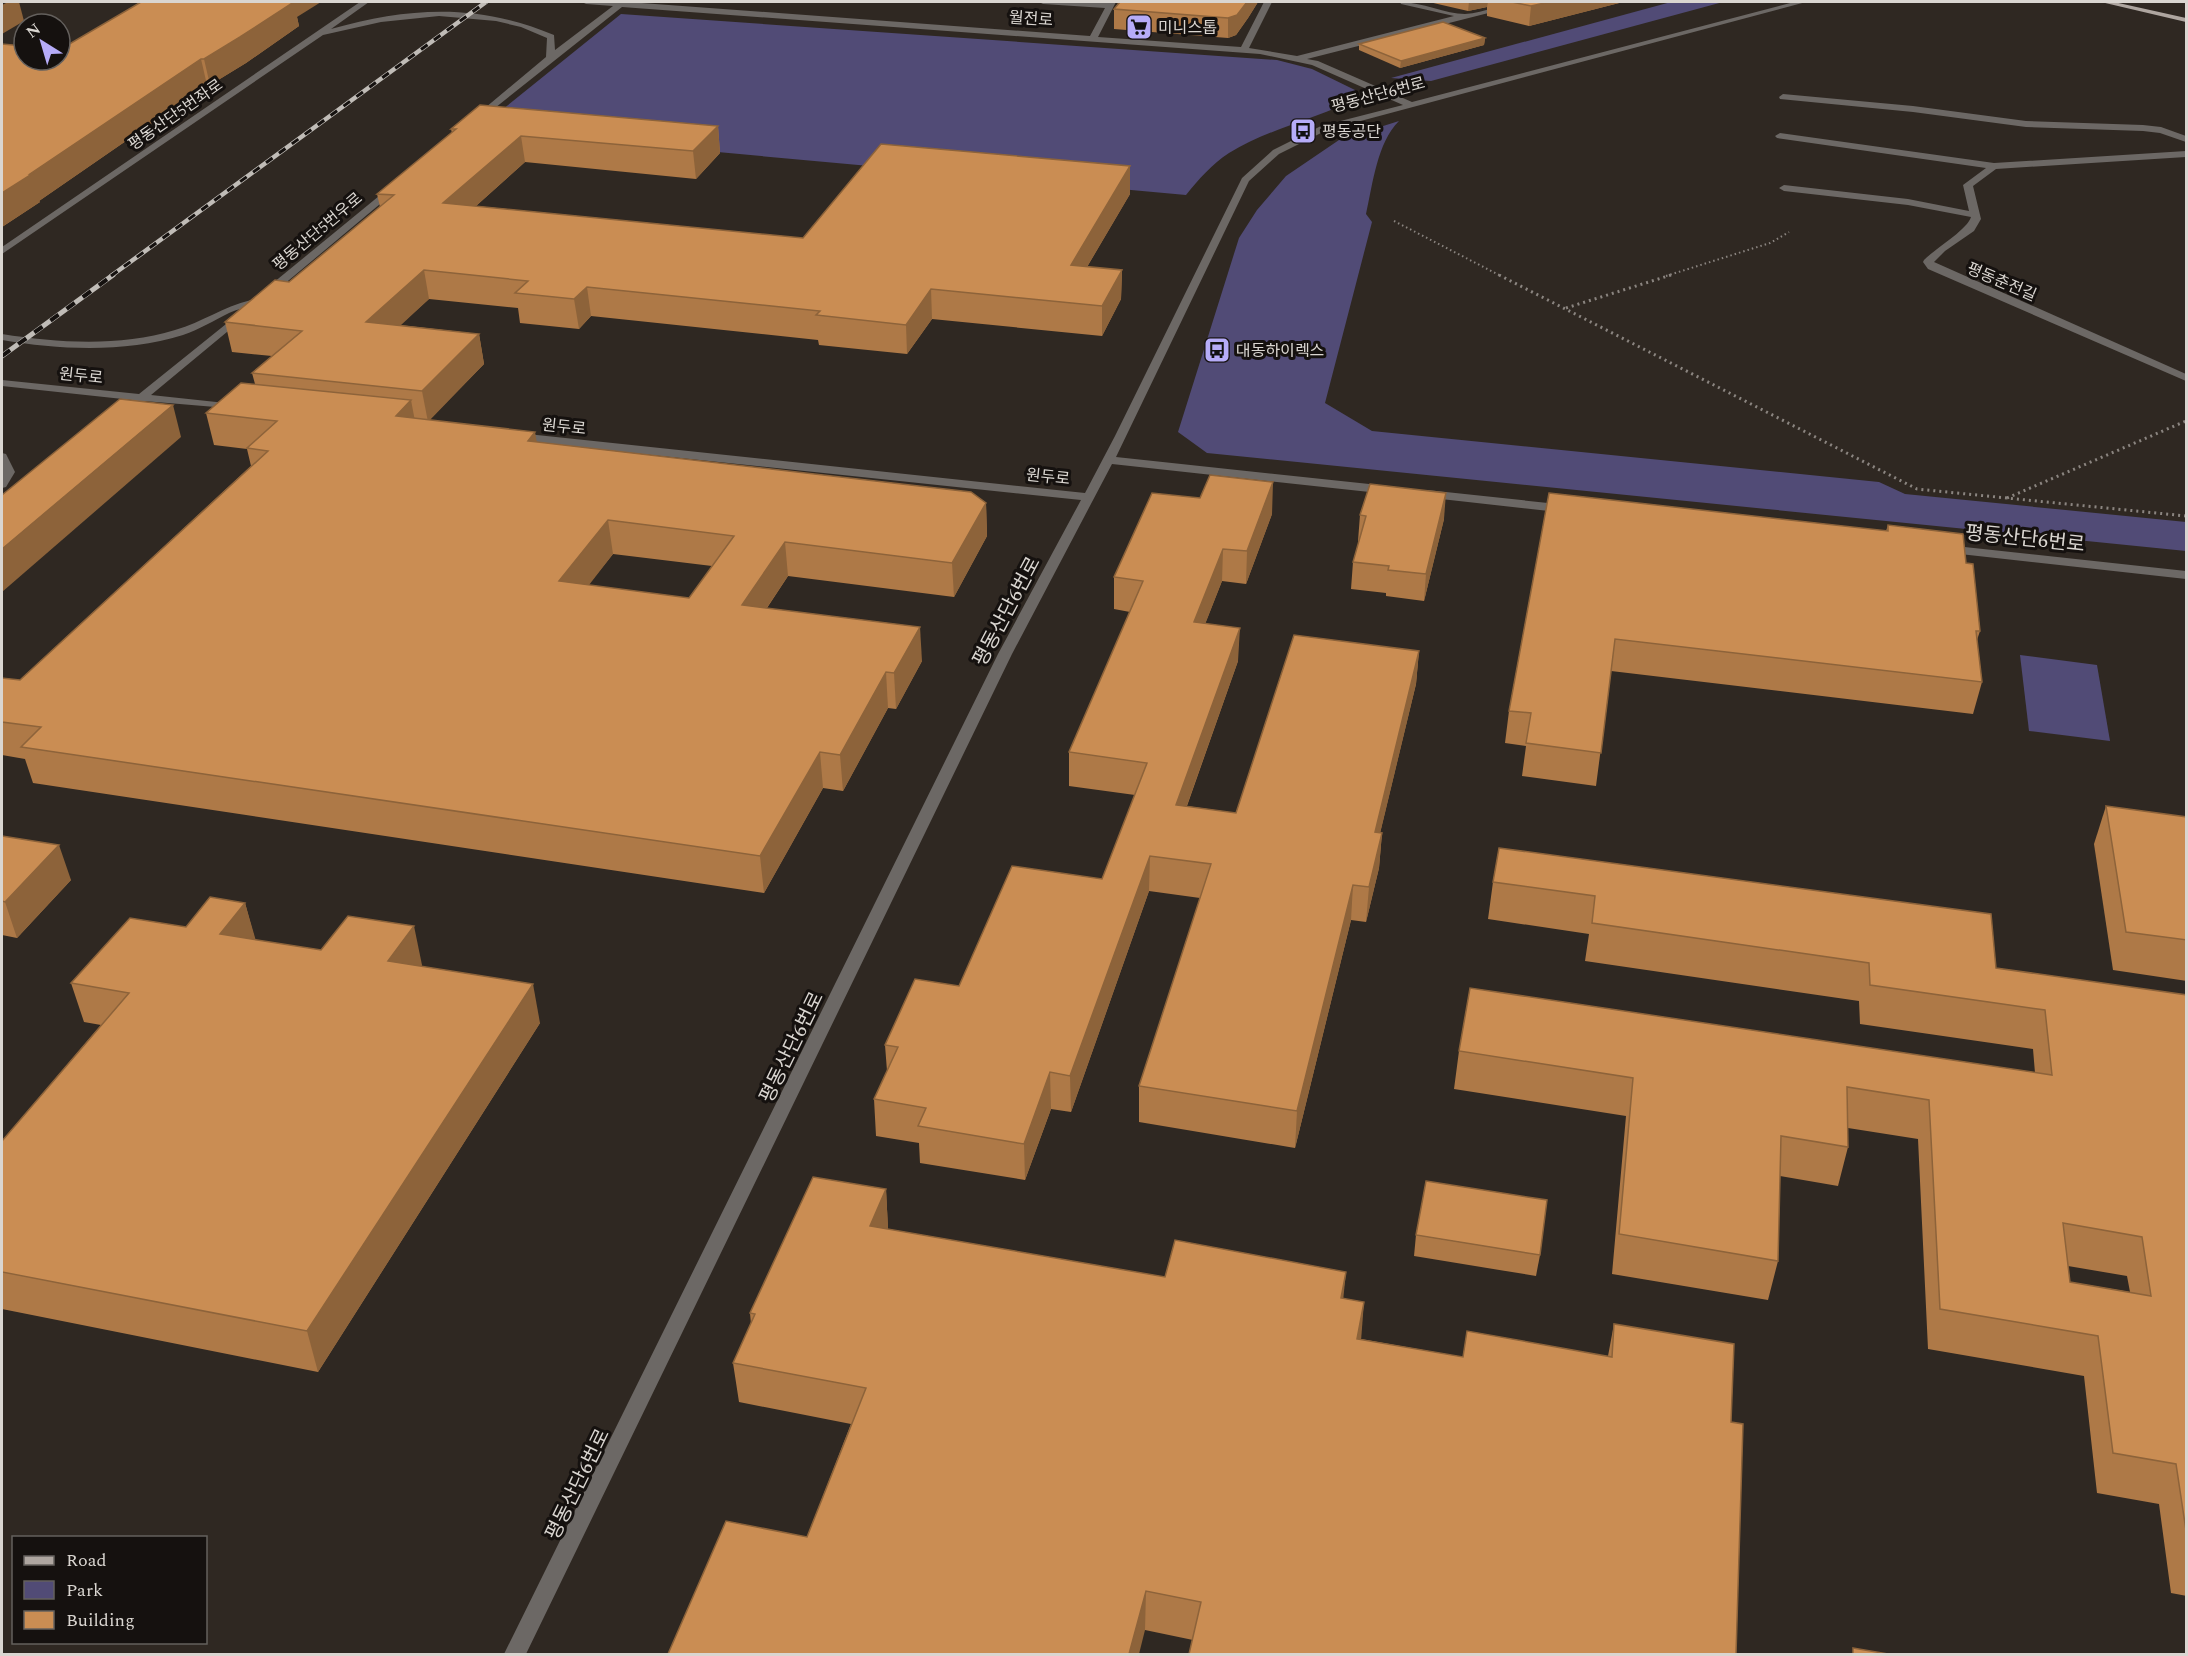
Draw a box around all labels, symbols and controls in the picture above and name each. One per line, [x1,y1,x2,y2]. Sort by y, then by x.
street label: 월전로 [1008,5,1054,33]
north arrow [12,12,72,72]
supermarket icon: 미니스톱 [1124,12,1154,42]
place label: 미니스톱 [1158,16,1217,40]
text: N [21,17,46,44]
street label: 평동산단6번로 [1329,71,1428,119]
street label: 평동산단5번좌로 [123,73,228,156]
bus stop icon: 평동공단 [1288,116,1318,146]
place label: 평동공단 [1322,120,1381,144]
street label: 평동산단5번우로 [267,187,368,277]
street label: 평동춘전길 [1963,256,2040,307]
bus stop icon: 대동하이렉스 [1202,335,1232,365]
place label: 대동하이렉스 [1236,339,1324,363]
street label: 원두로 [58,362,104,390]
street label: 원두로 [541,413,587,441]
street label: 원두로 [1025,463,1071,491]
street label: 평동산단6번로 [1963,518,2086,560]
street label: 평동산단6번로 [965,551,1048,672]
street label: 평동산단6번로 [752,987,832,1108]
street label: 평동산단6번로 [538,1424,618,1545]
legend [12,1536,207,1644]
text: Road [66,1547,107,1574]
text: Park [66,1577,103,1604]
text: Building [66,1607,135,1634]

